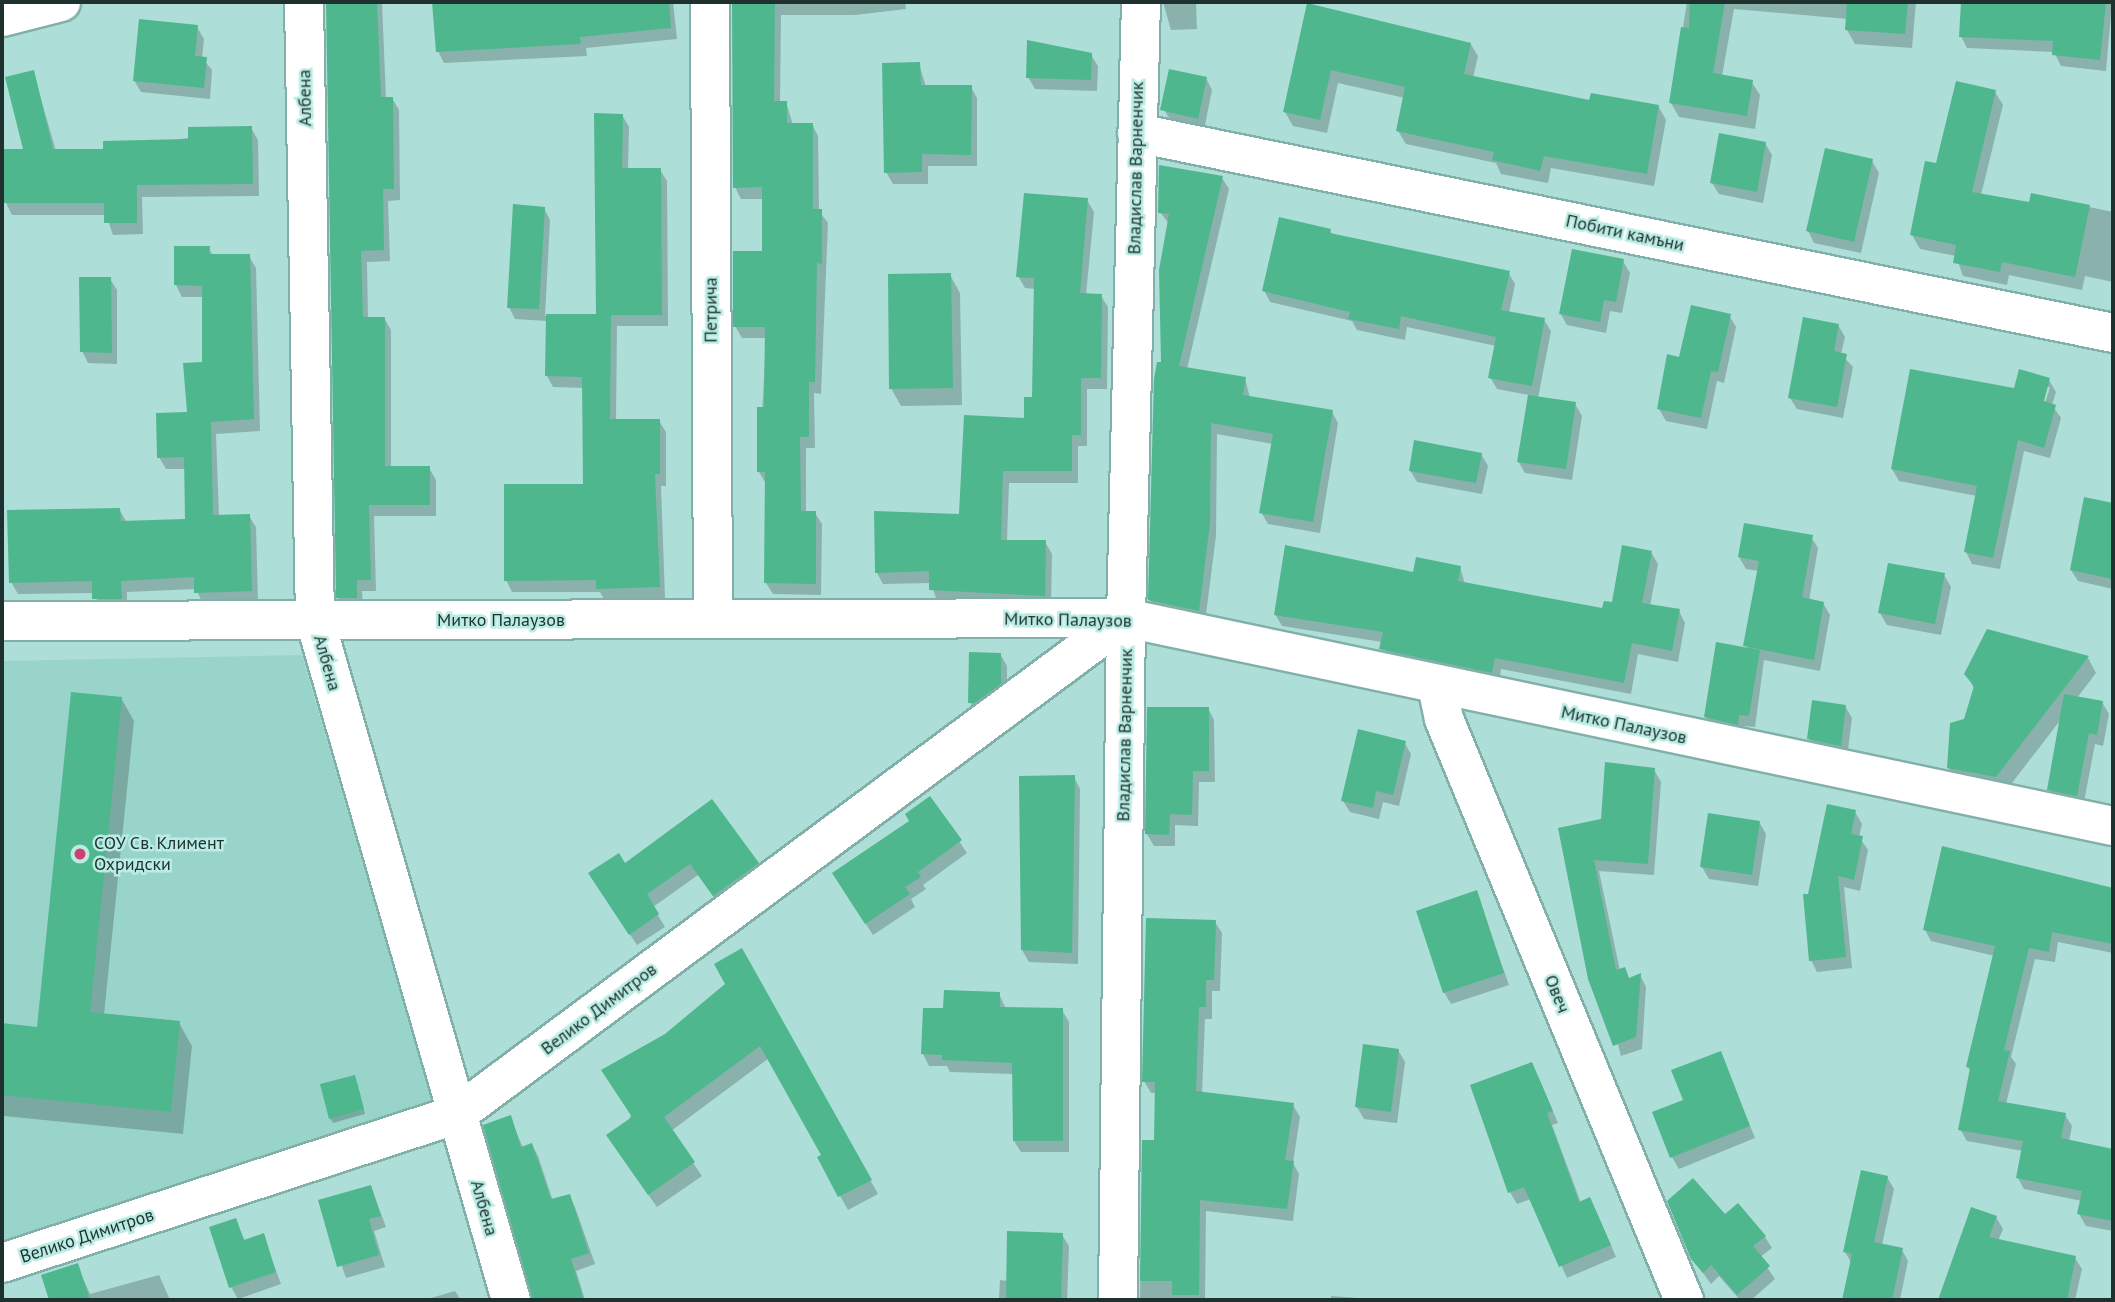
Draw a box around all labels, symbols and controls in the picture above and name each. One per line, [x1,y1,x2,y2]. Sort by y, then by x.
street label: Албена [294,69,316,127]
street label: Владислав Варненчик [1124,81,1148,255]
street label: Побити камъни [1564,210,1686,256]
street label: Петрича [700,277,722,343]
street label: Митко Палаузов [1004,608,1132,632]
street label: Митко Палаузов [437,609,565,631]
street label: Албена [309,633,345,693]
street label: Владислав Варненчик [1113,648,1137,822]
street label: Митко Палаузов [1559,701,1689,749]
place label: СОУ Св. Климент Охридски [94,833,226,876]
marker: СОУ Св. Климент Охридски [72,846,88,862]
street label: Велико Димитров [537,958,661,1060]
street label: Овеч [1540,972,1574,1016]
street label: Албена [466,1178,502,1238]
street label: Велико Димитров [17,1204,157,1268]

